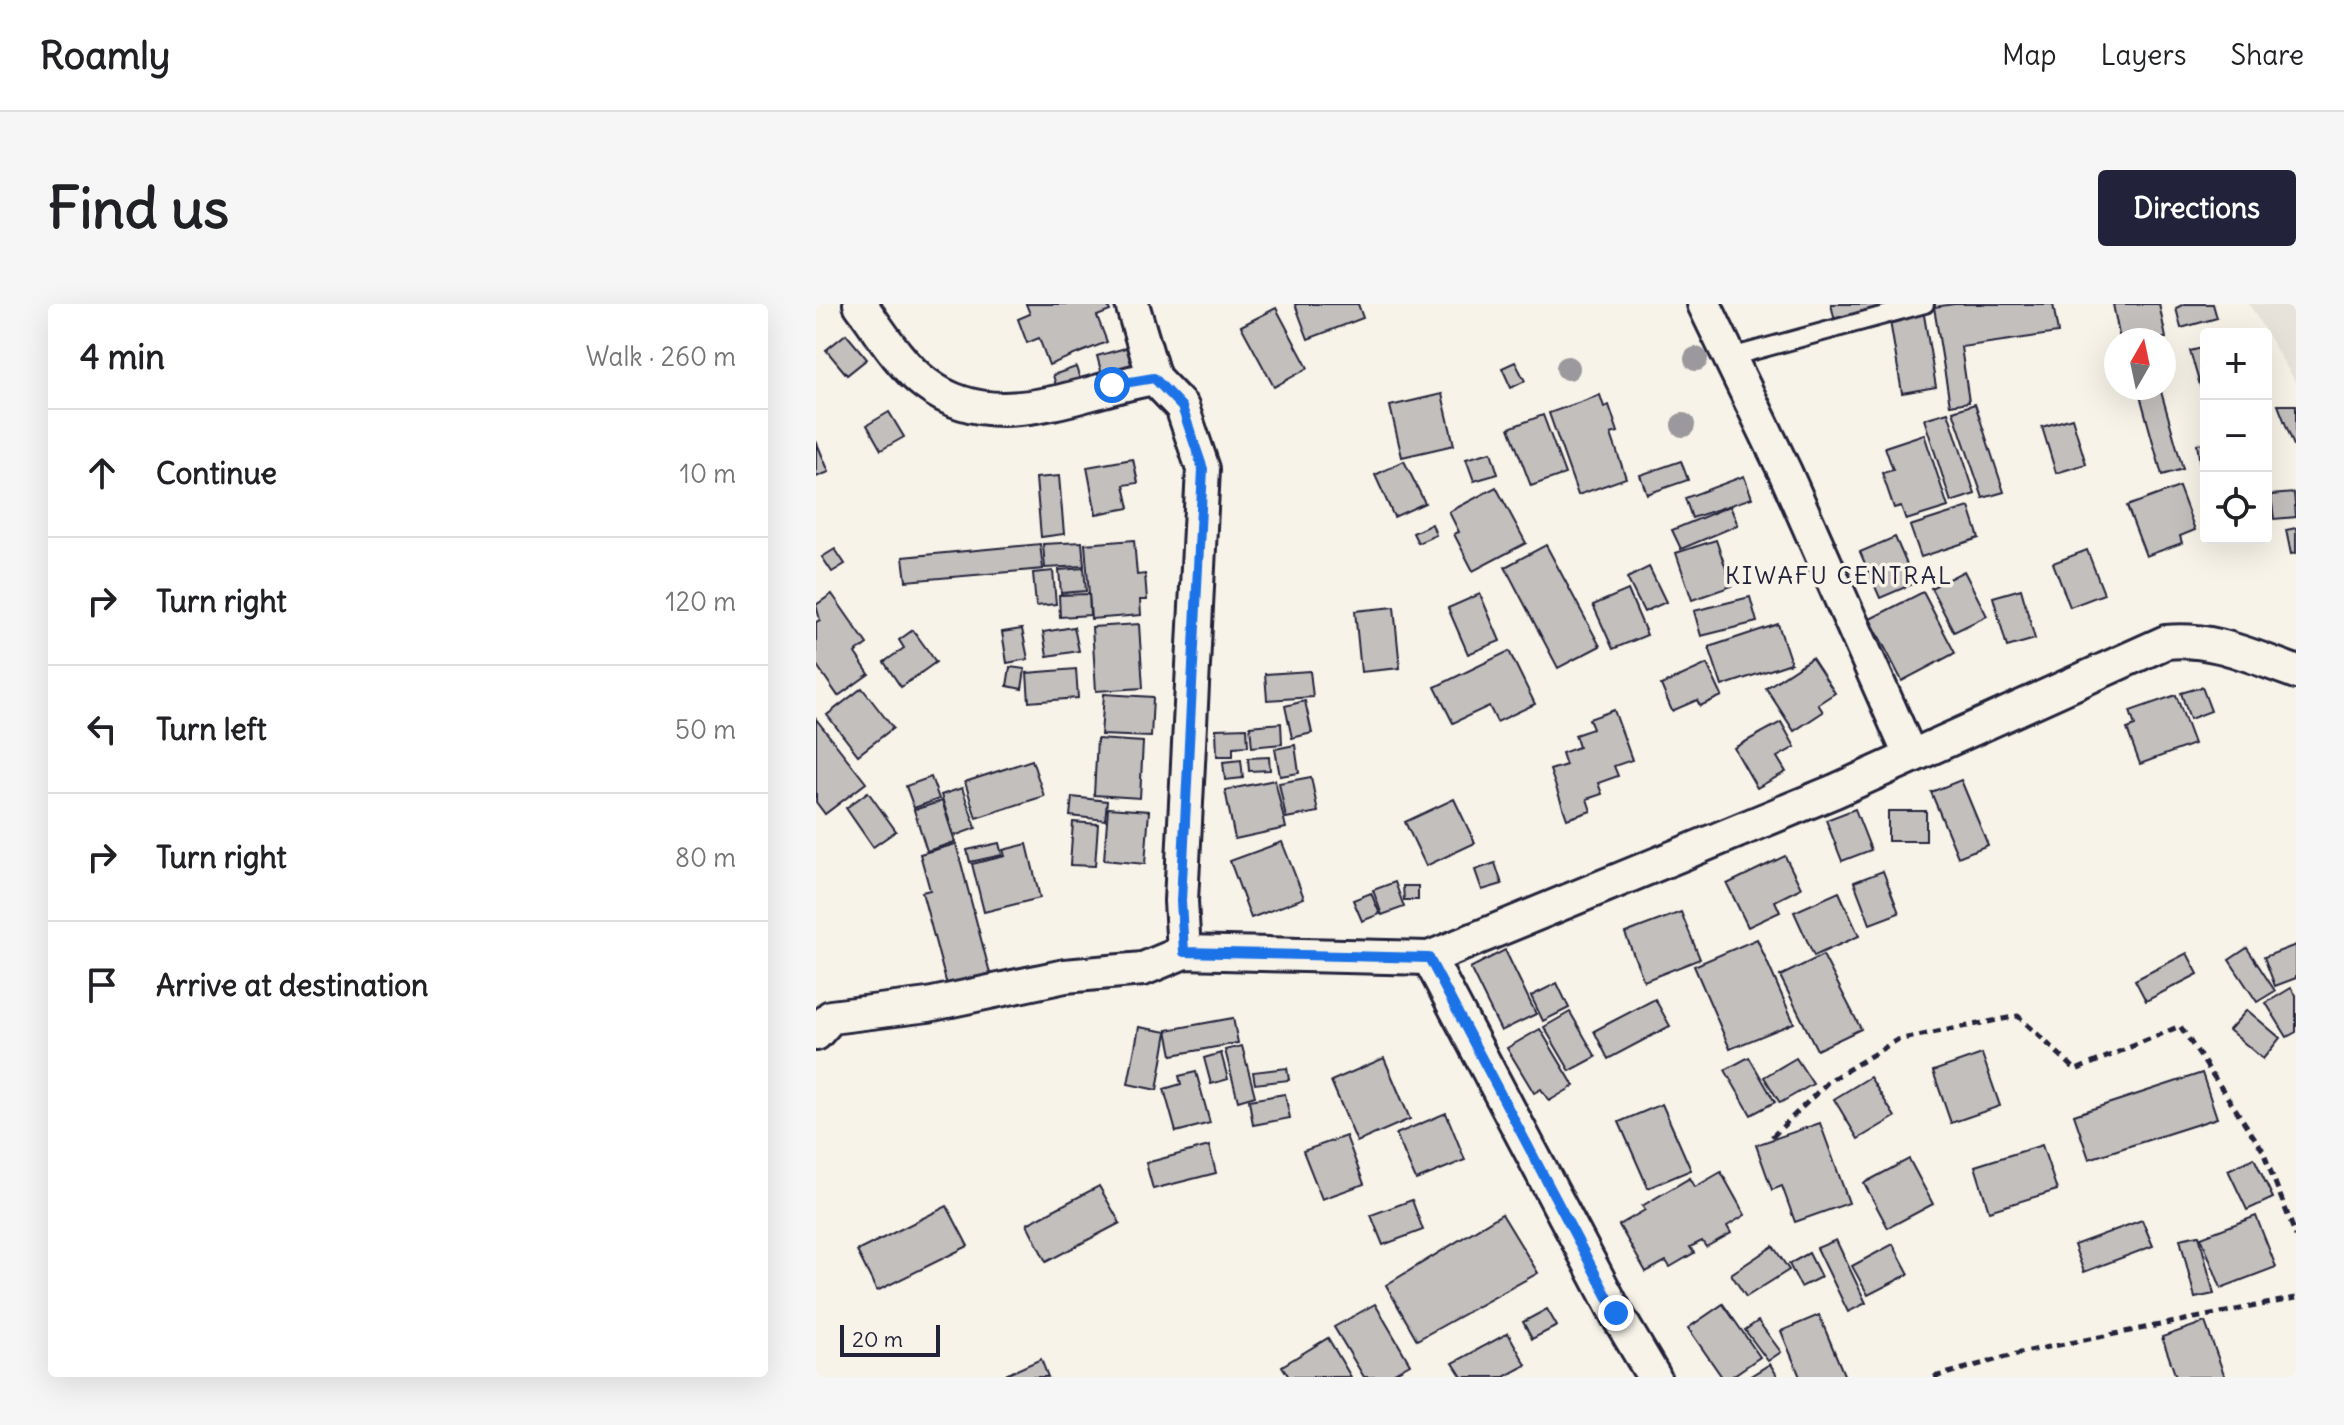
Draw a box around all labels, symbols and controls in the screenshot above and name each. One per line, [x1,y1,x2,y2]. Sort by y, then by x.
text: Roamly [40,32,170,79]
text: Map [2002,37,2057,73]
text: Layers [2101,37,2187,73]
text: Share [2231,37,2304,73]
button: Directions [2098,170,2296,246]
text: Find us [48,173,229,243]
north arrow [2104,328,2176,400]
map controls [2200,328,2272,544]
button: + [2200,328,2272,400]
text: 4 min [80,335,165,378]
text: Walk · 260 m [586,340,736,373]
route start [1094,367,1130,403]
button: − [2200,400,2272,472]
icon: ahead [80,451,124,495]
text: Continue [156,454,277,492]
text: 10 m [680,457,736,490]
button: locate [2200,472,2272,544]
district label: KIWAFU CENTRAL [1725,560,1953,590]
icon: right [80,579,124,623]
text: Turn right [156,582,287,620]
text: 120 m [665,585,736,618]
icon: left [80,707,124,751]
text: Turn left [156,710,267,748]
text: 50 m [675,713,736,746]
icon: right [80,835,124,879]
text: Turn right [156,838,287,876]
text: 80 m [675,841,736,874]
icon: arrive [80,963,124,1007]
text: Arrive at destination [156,966,428,1004]
route end [1598,1295,1634,1331]
scale bar [840,1321,940,1357]
text: 20 m [852,1325,903,1353]

